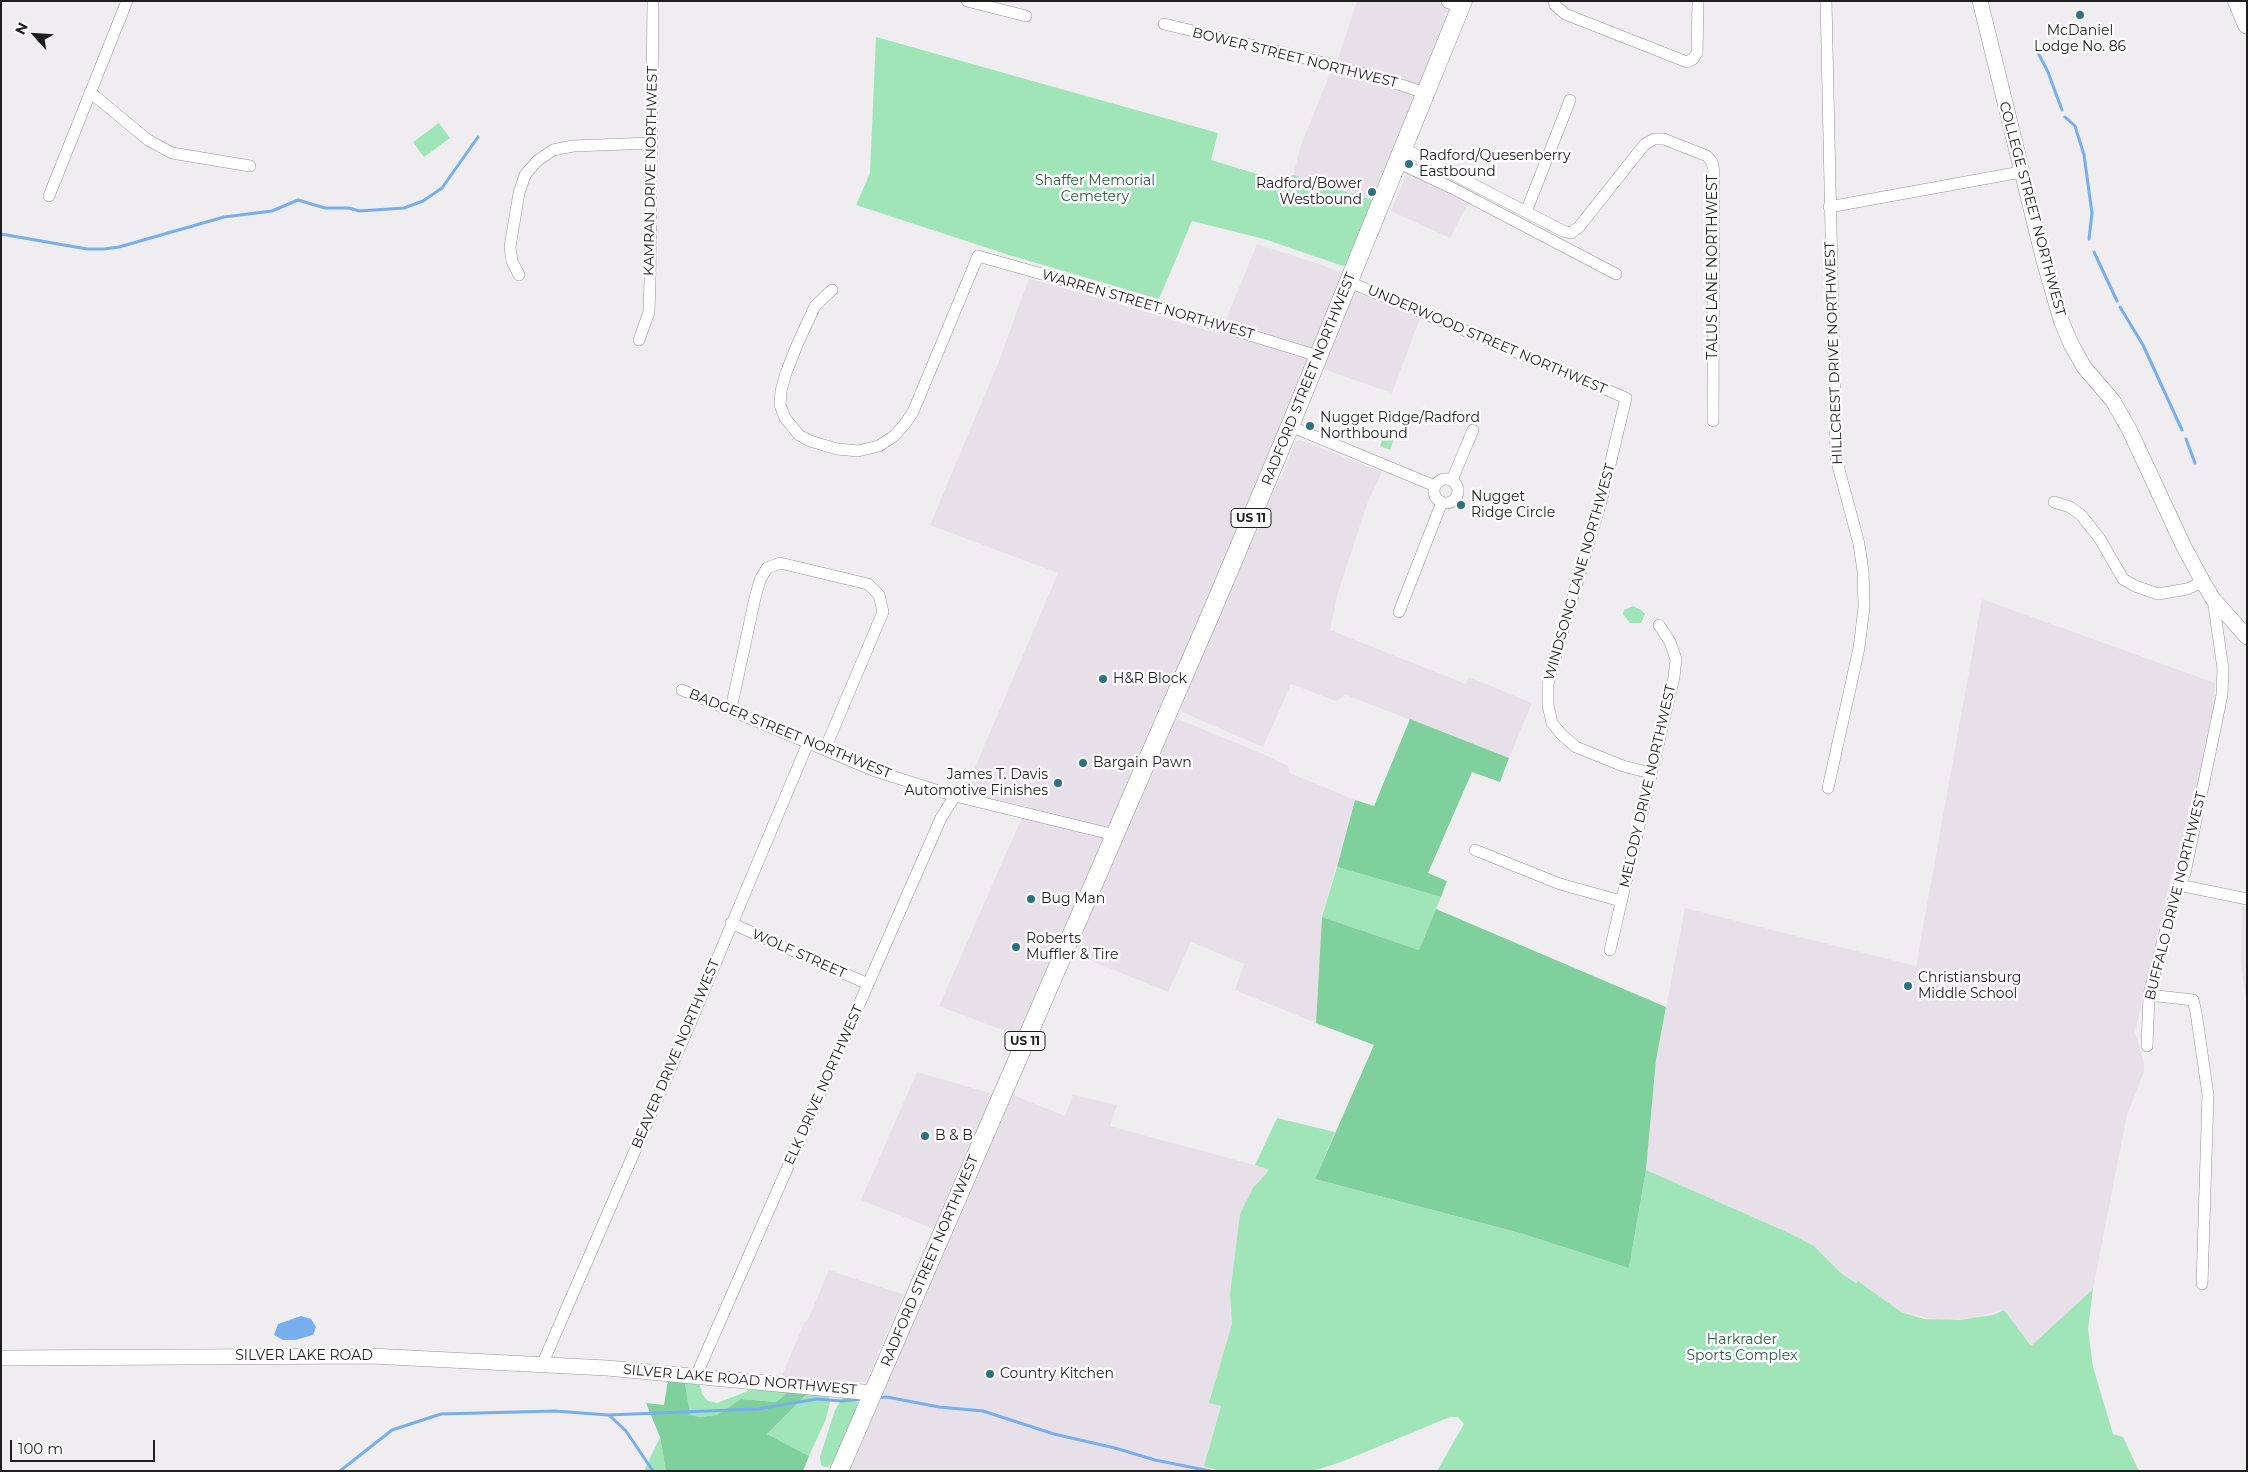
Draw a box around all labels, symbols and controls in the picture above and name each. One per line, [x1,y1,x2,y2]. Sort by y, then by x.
marker: McDaniel Lodge No. 86 [2074,9,2086,21]
north arrow [10,10,60,60]
text: N [11,19,32,37]
place label: McDaniel Lodge No. 86 [2034,23,2126,56]
street label: BOWER STREET NORTHWEST [1191,24,1399,92]
street label: KAMRAN DRIVE NORTHWEST [641,66,661,276]
street label: COLLEGE STREET NORTHWEST [1995,100,2069,318]
place label: Radford/Quesenberry Eastbound [1419,148,1570,180]
marker: Radford/Quesenberry Eastbound [1403,158,1415,170]
park label: Shaffer Memorial Cemetery [1035,173,1155,206]
street label: TALUS LANE NORTHWEST [1705,174,1721,360]
place label: Radford/Bower Westbound [1256,176,1362,208]
marker: Radford/Bower Westbound [1366,186,1378,198]
street label: HILLCREST DRIVE NORTHWEST [1822,241,1846,465]
street label: WARREN STREET NORTHWEST [1040,267,1256,343]
street label: RADFORD STREET NORTHWEST [1258,270,1360,488]
street label: UNDERWOOD STREET NORTHWEST [1365,282,1609,398]
place label: Nugget Ridge/Radford Northbound [1320,410,1480,442]
marker: Nugget Ridge/Radford Northbound [1304,420,1316,432]
street label: WINDSONG LANE NORTHWEST [1541,462,1619,682]
place label: Nugget Ridge Circle [1471,489,1555,522]
marker: Nugget Ridge Circle [1455,499,1467,511]
road number: US 11 [1231,508,1271,528]
place label: H&R Block [1113,671,1187,687]
marker: H&R Block [1097,673,1109,685]
street label: MELODY DRIVE NORTHWEST [1616,683,1680,889]
street label: BADGER STREET NORTHWEST [686,686,894,782]
place label: Bargain Pawn [1093,755,1192,771]
marker: Bargain Pawn [1077,757,1089,769]
place label: James T. Davis Automotive Finishes [904,767,1048,800]
marker: James T. Davis Automotive Finishes [1052,777,1064,789]
street label: BUFFALO DRIVE NORTHWEST [2142,790,2210,1002]
place label: Bug Man [1041,891,1105,907]
marker: Bug Man [1025,893,1037,905]
street label: WOLF STREET [749,926,849,982]
place label: Roberts Muffler & Tire [1026,931,1119,964]
marker: Roberts Muffler & Tire [1010,941,1022,953]
street label: BEAVER DRIVE NORTHWEST [628,957,724,1151]
place label: Christiansburg Middle School [1918,970,2021,1002]
marker: Christiansburg Middle School [1902,980,1914,992]
street label: ELK DRIVE NORTHWEST [781,1003,867,1167]
road number: US 11 [1005,1032,1045,1050]
place label: B & B [935,1128,973,1144]
marker: B & B [919,1130,931,1142]
street label: RADFORD STREET NORTHWEST [878,1153,982,1369]
park label: Harkrader Sports Complex [1686,1332,1798,1364]
street label: SILVER LAKE ROAD [235,1348,373,1364]
street label: SILVER LAKE ROAD NORTHWEST [622,1361,858,1399]
place label: Country Kitchen [1000,1366,1114,1382]
marker: Country Kitchen [984,1368,996,1380]
scale bar [12,1430,158,1462]
text: 100 m [18,1439,63,1458]

